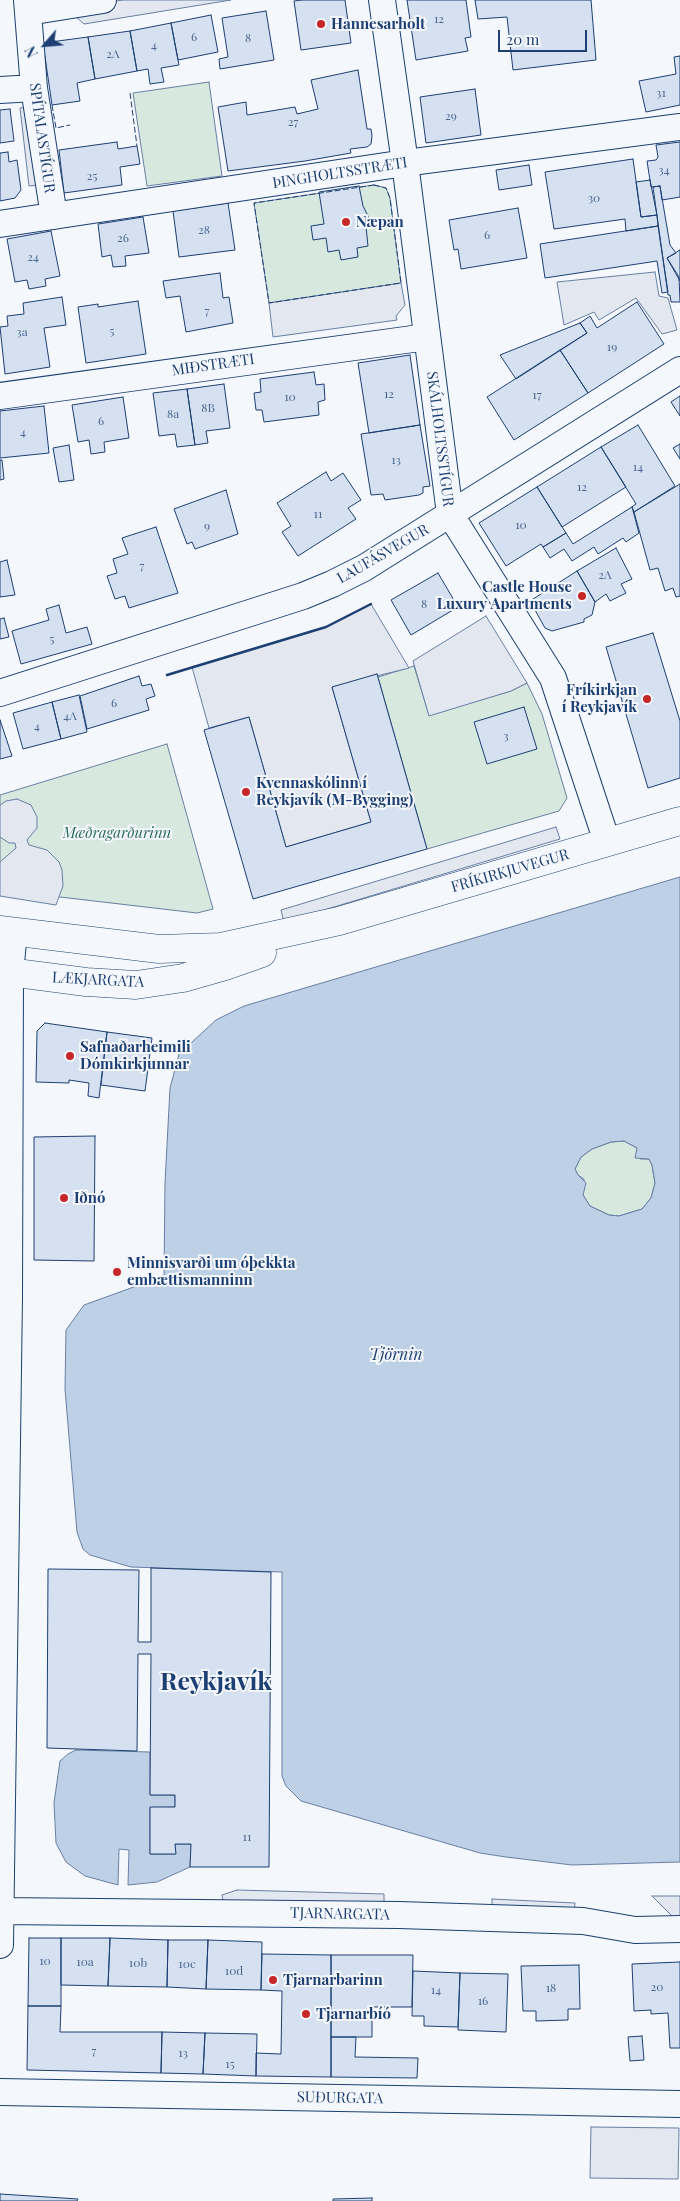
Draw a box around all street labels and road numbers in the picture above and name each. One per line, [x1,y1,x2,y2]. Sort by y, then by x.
street label: SPÍTALASTÍGUR [25,82,59,194]
street label: ÞINGHOLTSSTRÆTI [271,153,409,193]
street label: MIÐSTRÆTI [170,350,256,380]
street label: SKÁLHOLTSSTÍGUR [423,370,457,508]
street label: LAUFÁSVEGUR [334,520,432,588]
street label: FRÍKIRKJUVEGUR [449,846,571,896]
street label: LÆKJARGATA [51,969,145,991]
street label: TJARNARGATA [290,1904,390,1924]
street label: SUÐURGATA [297,2088,383,2108]

